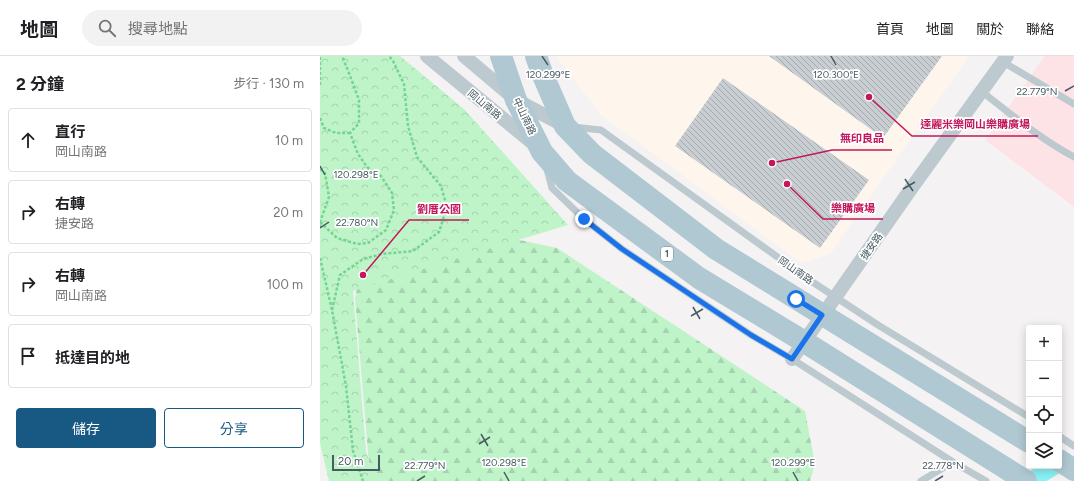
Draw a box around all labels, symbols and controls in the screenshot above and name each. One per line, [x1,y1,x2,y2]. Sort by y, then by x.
search box [82,10,362,46]
icon: search [96,17,118,39]
text: 地圖 [20,18,58,41]
text: 搜尋地點 [128,20,188,38]
text: 首頁 [876,21,904,38]
text: 地圖 [926,21,954,38]
text: 關於 [976,21,1004,38]
text: 聯絡 [1026,21,1054,38]
text: 120.299°E [526,68,570,81]
text: 120.300°E [813,68,859,81]
text: 2 分鐘 [16,74,64,94]
text: 步行 · 130 m [233,76,304,91]
text: 22.779°N [1016,85,1058,98]
street label: 岡山南路 [465,87,504,122]
street label: 中山南路 [510,95,539,137]
callout: 達麗米樂岡山樂購廣場 [912,113,1038,136]
text: 達麗米樂岡山樂購廣場 [920,118,1030,131]
text: 直行 [55,123,85,141]
callout: 無印良品 [832,127,892,150]
icon: ahead [17,129,39,151]
text: 無印良品 [840,132,884,145]
text: 10 m [275,133,303,148]
text: 岡山南路 [55,144,107,159]
text: 120.298°E [333,168,379,181]
text: 右轉 [55,195,85,213]
callout: 樂購廣場 [823,196,883,219]
callout: 劉厝公園 [409,197,469,220]
icon: right [17,201,39,223]
text: 樂購廣場 [831,202,875,215]
text: 劉厝公園 [417,203,461,216]
text: 20 m [273,205,303,220]
route end [575,210,593,228]
text: 捷安路 [55,216,94,231]
text: 22.780°N [336,216,378,229]
street label: 捷安路 [857,230,885,262]
road number: 1 [661,247,673,261]
street label: 岡山南路 [776,254,816,287]
text: 右轉 [55,267,85,285]
icon: right [17,273,39,295]
text: 100 m [267,277,303,292]
text: 岡山南路 [55,288,107,303]
route start [787,290,805,308]
map controls [1026,325,1062,469]
button: + [1026,325,1062,361]
icon: arrive [17,345,39,367]
text: 抵達目的地 [55,349,130,367]
button: − [1026,361,1062,397]
button: locate [1026,397,1062,433]
button: 儲存 [16,408,156,448]
button: 分享 [164,408,304,448]
button: layers [1026,433,1062,469]
scale bar [332,453,380,472]
text: 20 m [338,455,363,468]
text: 120.298°E [481,456,527,469]
text: 120.299°E [771,456,815,469]
text: 22.779°N [404,459,446,472]
text: 22.778°N [922,459,964,472]

